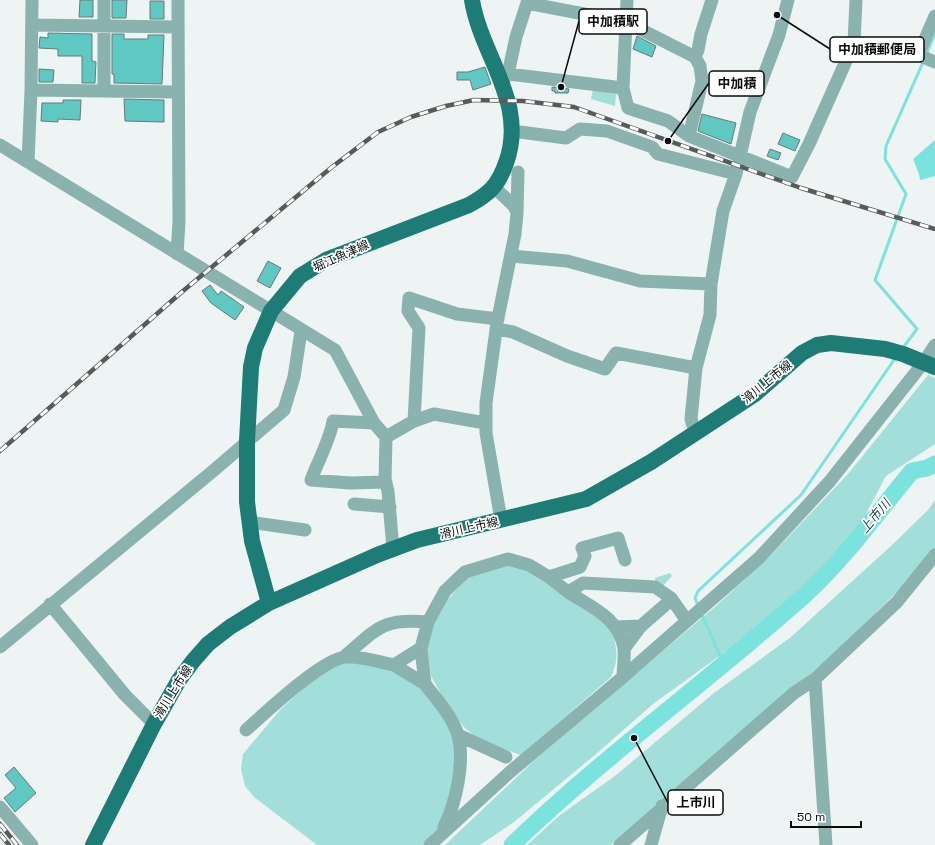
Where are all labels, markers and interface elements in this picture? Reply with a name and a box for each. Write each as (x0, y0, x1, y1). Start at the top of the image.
callout: 中加積駅 (579, 9, 647, 34)
text: 中加積駅 (587, 13, 639, 30)
callout: 中加積郵便局 (830, 37, 924, 62)
text: 中加積郵便局 (838, 41, 916, 58)
callout: 中加積 (709, 71, 764, 96)
text: 中加積 (717, 75, 757, 92)
street label: 堀江魚津線 (310, 236, 372, 276)
street label: 滑川上市線 (739, 357, 795, 407)
water label: 上市川 (856, 494, 895, 536)
street label: 滑川上市線 (438, 513, 500, 543)
street label: 滑川上市線 (150, 662, 196, 722)
callout: 上市川 (668, 790, 723, 815)
text: 上市川 (676, 794, 716, 811)
scale bar (791, 803, 861, 829)
text: 50 m (797, 809, 825, 825)

